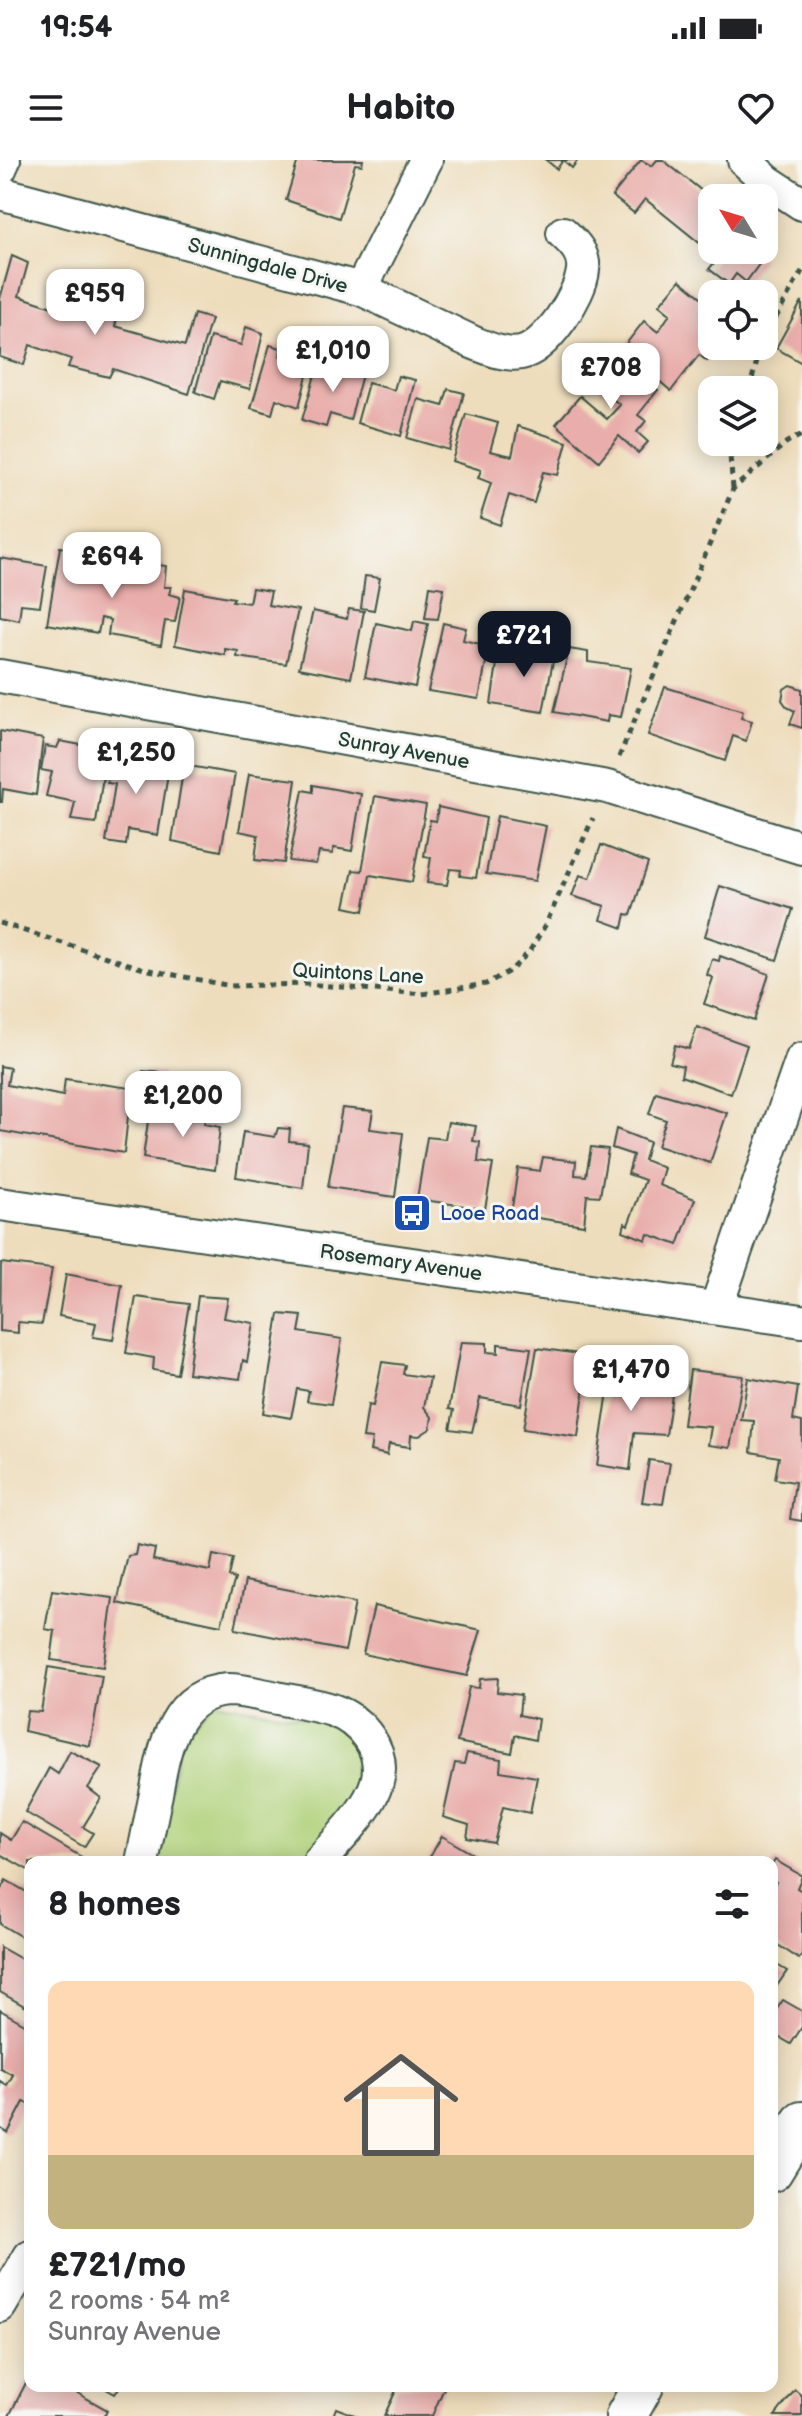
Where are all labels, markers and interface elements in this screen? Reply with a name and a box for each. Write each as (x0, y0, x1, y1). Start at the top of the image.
text: 19:54 (40, 10, 112, 46)
icon: menu (24, 86, 68, 130)
icon: heart (734, 86, 778, 130)
text: Habito (346, 87, 456, 130)
north arrow (698, 184, 778, 264)
map controls (698, 184, 778, 456)
street label: Sunningdale Drive (185, 233, 351, 299)
pin: £959 (48, 269, 142, 337)
text: £959 (64, 279, 126, 310)
button: locate (698, 280, 778, 360)
pin: £1,010 (268, 326, 398, 394)
text: £1,010 (295, 336, 371, 367)
pin: £708 (564, 343, 658, 411)
text: £708 (580, 353, 642, 384)
button: layers (698, 376, 778, 456)
pin: £694 (65, 532, 159, 600)
text: £694 (81, 542, 143, 573)
pin: £721 (477, 611, 571, 679)
text: £721 (496, 621, 552, 652)
pin: £1,250 (71, 728, 201, 796)
street label: Sunray Avenue (336, 728, 471, 774)
text: £1,250 (96, 738, 176, 769)
street label: Quintons Lane (292, 959, 424, 989)
pin: £1,200 (118, 1071, 248, 1139)
text: £1,200 (143, 1081, 223, 1112)
bus stop icon: Looe Road (391, 1192, 433, 1234)
place label: Looe Road (440, 1202, 539, 1226)
street label: Rosemary Avenue (318, 1240, 484, 1286)
pin: £1,470 (566, 1345, 696, 1413)
text: £1,470 (592, 1355, 670, 1386)
icon: filters (710, 1882, 754, 1926)
text: 8 homes (48, 1884, 181, 1925)
icon: home (329, 2033, 473, 2177)
text: £721/mo (48, 2245, 186, 2286)
text: 2 rooms · 54 m² (48, 2286, 231, 2317)
text: Sunray Avenue (48, 2317, 221, 2348)

